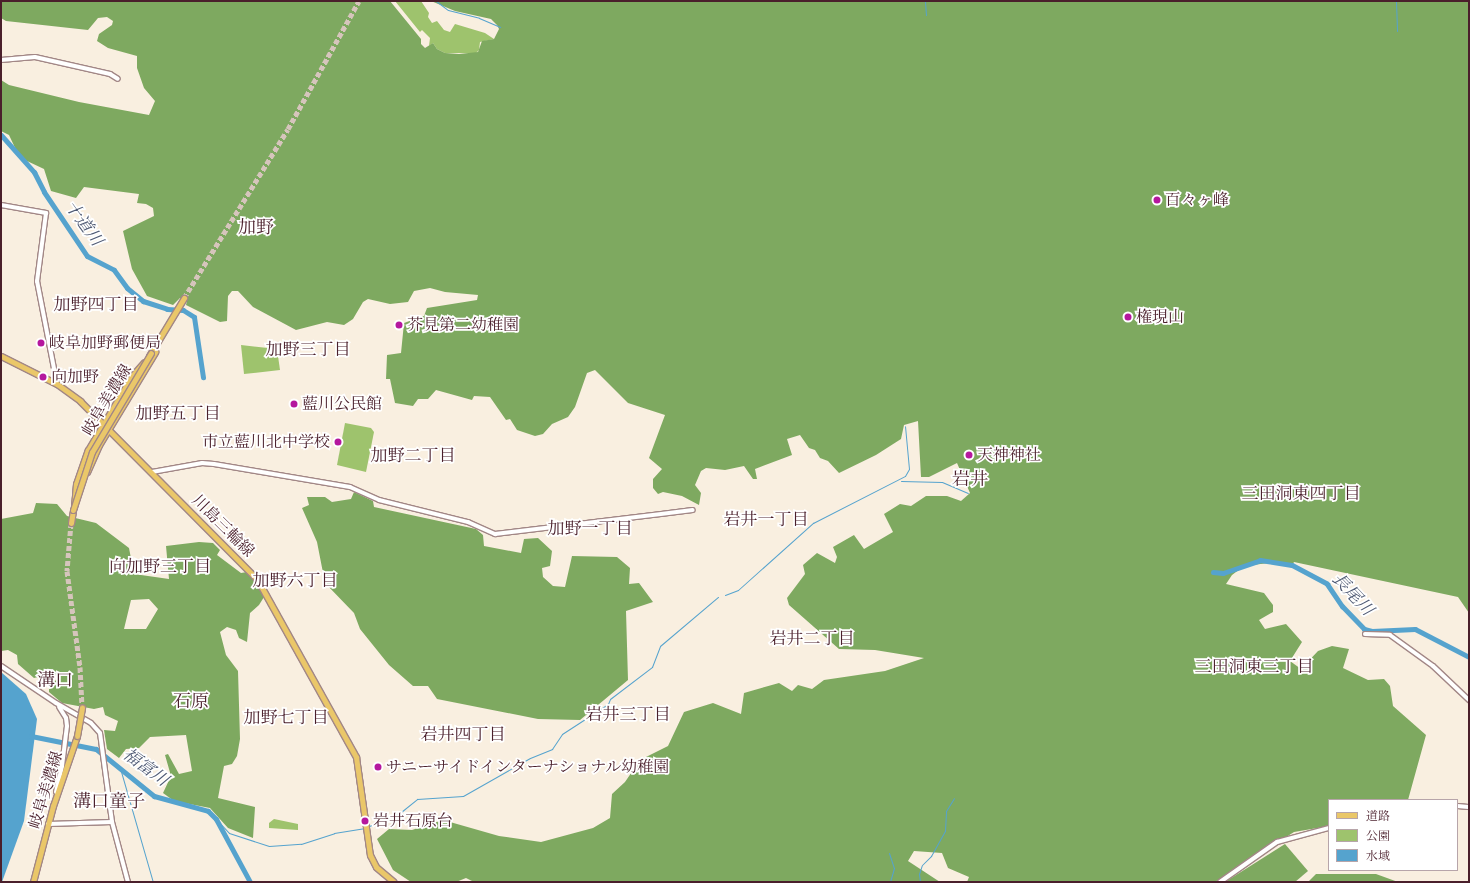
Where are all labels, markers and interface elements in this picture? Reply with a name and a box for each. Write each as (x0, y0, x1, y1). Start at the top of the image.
place label: 百々ヶ峰 (1165, 190, 1229, 210)
marker: 百々ヶ峰 (1152, 195, 1162, 205)
water label: 十道川 (60, 197, 106, 251)
district label: 加野 (238, 217, 274, 239)
district label: 加野四丁目 (54, 296, 138, 316)
place label: 権現山 (1136, 307, 1184, 327)
marker: 権現山 (1123, 312, 1133, 322)
place label: 芥見第二幼稚園 (407, 315, 519, 335)
marker: 芥見第二幼稚園 (394, 320, 404, 330)
place label: 岐阜加野郵便局 (49, 333, 161, 353)
marker: 岐阜加野郵便局 (36, 338, 46, 348)
district label: 加野三丁目 (266, 341, 350, 361)
street label: 岐阜美濃線 (78, 361, 136, 439)
place label: 向加野 (51, 367, 99, 387)
marker: 向加野 (38, 372, 48, 382)
place label: 藍川公民館 (302, 394, 382, 414)
marker: 藍川公民館 (289, 399, 299, 409)
district label: 加野五丁目 (136, 405, 220, 425)
place label: 市立藍川北中学校 (202, 432, 330, 452)
marker: 市立藍川北中学校 (333, 437, 343, 447)
place label: 天神神社 (977, 445, 1041, 465)
district label: 加野二丁目 (371, 447, 455, 467)
marker: 天神神社 (964, 450, 974, 460)
district label: 岩井 (952, 469, 988, 491)
district label: 三田洞東四丁目 (1242, 485, 1360, 505)
street label: 川島三輪線 (188, 491, 258, 561)
district label: 岩井一丁目 (724, 511, 808, 531)
district label: 加野一丁目 (548, 520, 632, 540)
district label: 向加野三丁目 (109, 558, 211, 578)
water label: 長尾川 (1327, 569, 1377, 621)
district label: 加野六丁目 (253, 572, 337, 592)
district label: 岩井二丁目 (770, 630, 854, 650)
district label: 三田洞東三丁目 (1195, 658, 1313, 678)
district label: 溝口 (37, 670, 73, 692)
district label: 石原 (173, 691, 209, 713)
district label: 岩井三丁目 (586, 706, 670, 726)
district label: 加野七丁目 (244, 709, 328, 729)
district label: 岩井四丁目 (421, 726, 505, 746)
water label: 福富川 (118, 745, 172, 791)
street label: 岐阜美濃線 (25, 749, 67, 831)
place label: サニーサイドインターナショナル幼稚園 (386, 757, 674, 777)
marker: サニーサイドインターナショナル幼稚園 (373, 762, 383, 772)
district label: 溝口童子 (73, 791, 145, 813)
legend (1328, 799, 1458, 871)
text: 道路 (1366, 809, 1390, 824)
place label: 岩井石原台 (373, 811, 453, 831)
marker: 岩井石原台 (360, 816, 370, 826)
text: 公園 (1366, 829, 1390, 844)
text: 水域 (1366, 849, 1390, 864)

